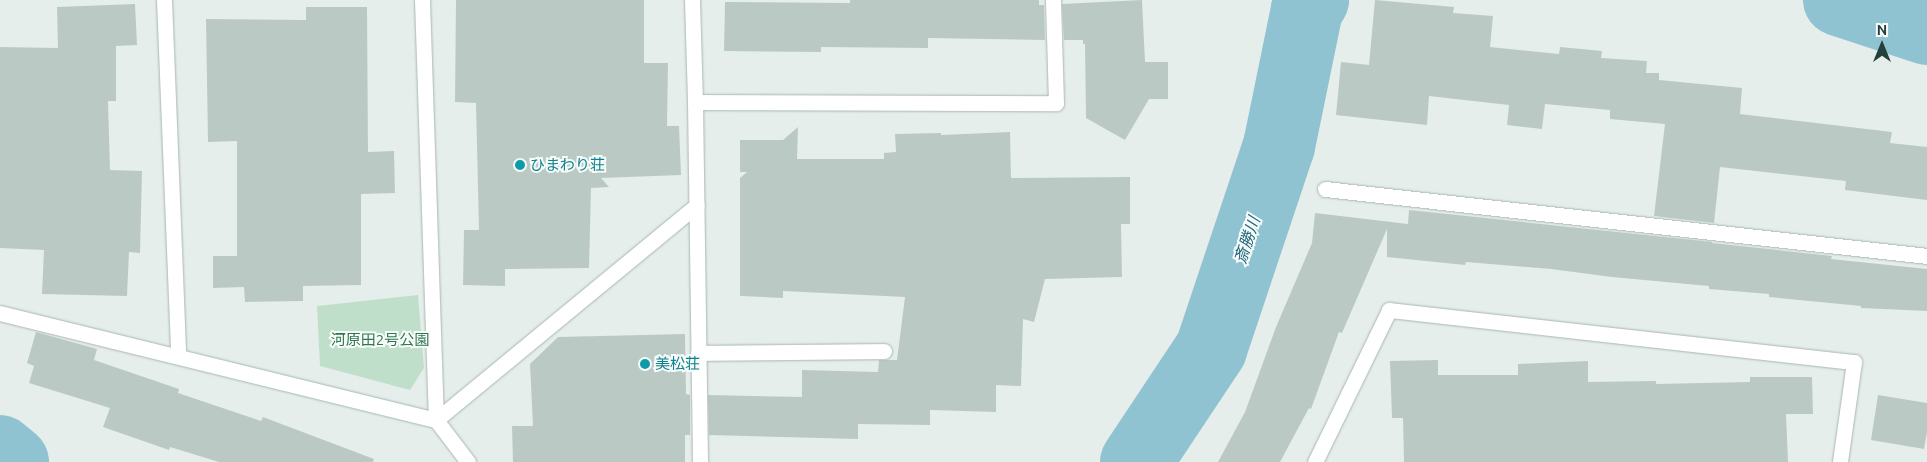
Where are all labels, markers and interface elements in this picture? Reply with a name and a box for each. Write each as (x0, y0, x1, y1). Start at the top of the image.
north arrow (1857, 20, 1907, 70)
text: N (1877, 22, 1887, 38)
place label: ひまわり荘 (530, 156, 605, 174)
marker: ひまわり荘 (514, 159, 526, 171)
water label: 斎勝川 (1230, 214, 1264, 266)
park label: 河原田2号公園 (331, 331, 429, 349)
place label: 美松荘 (655, 355, 700, 373)
marker: 美松荘 (639, 358, 651, 370)

